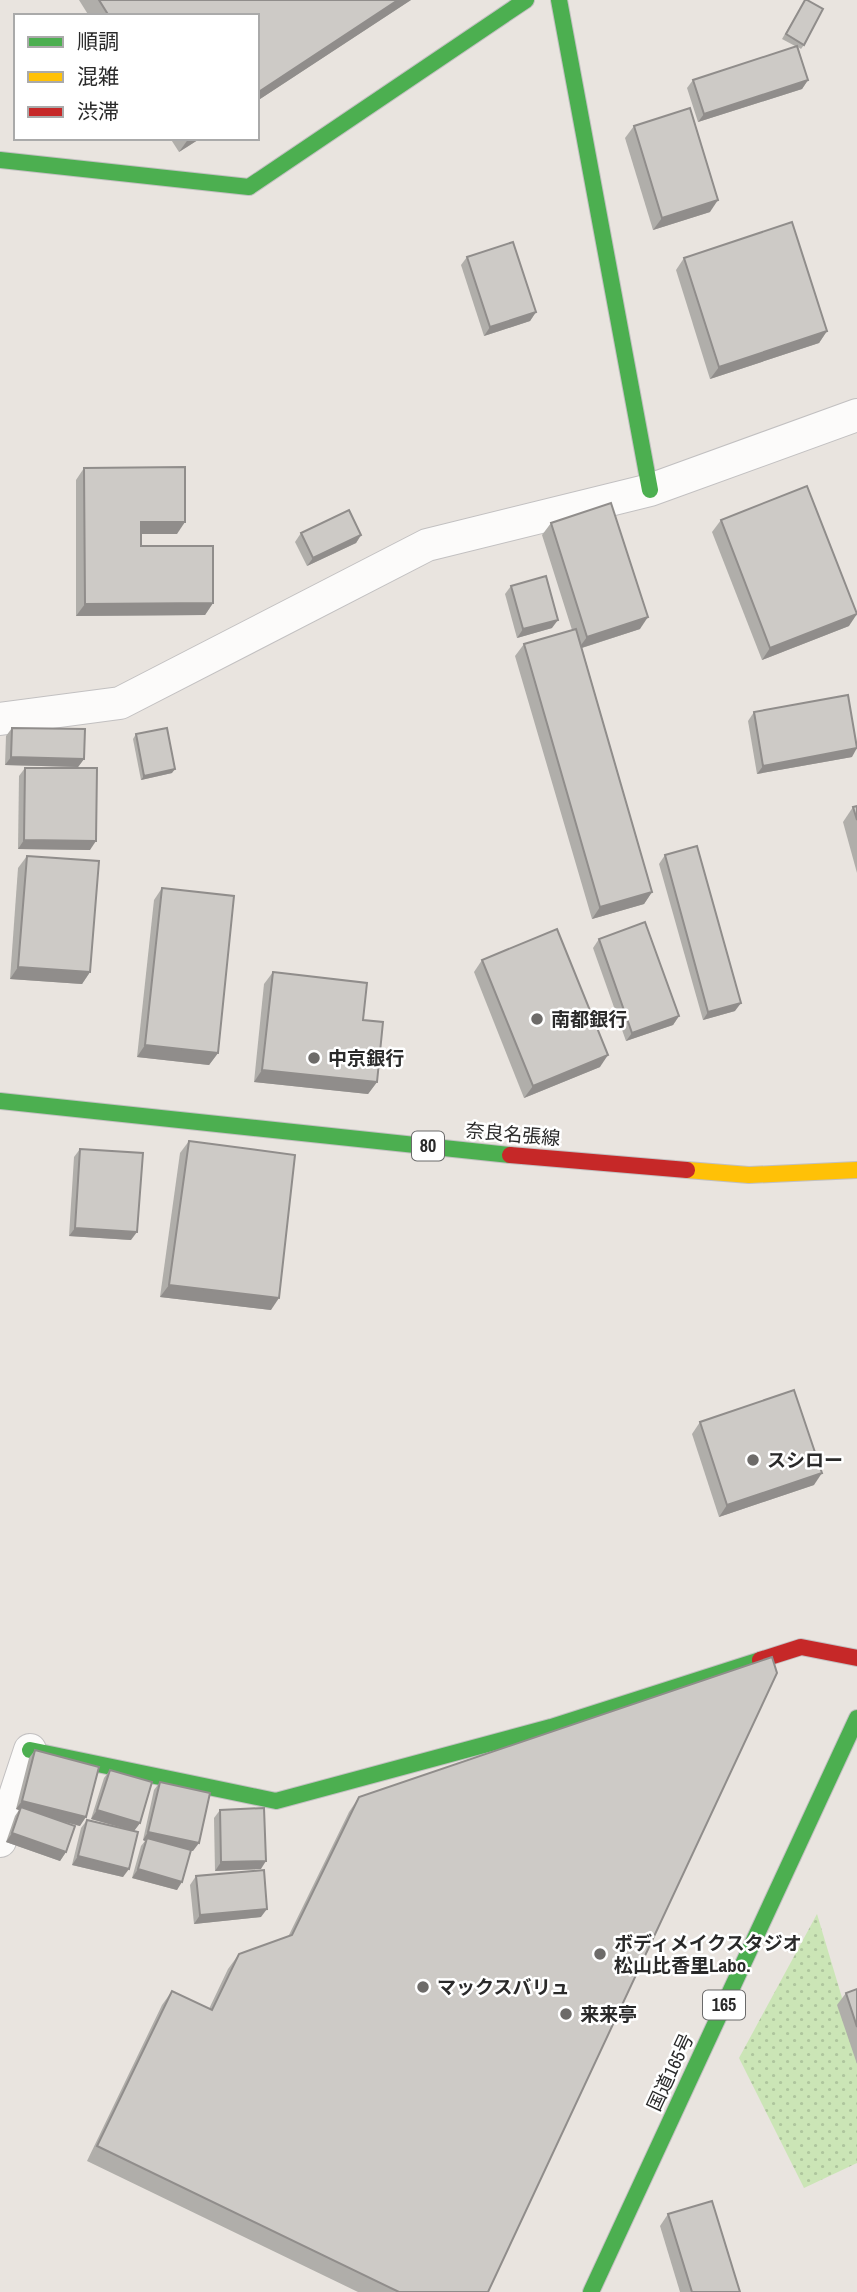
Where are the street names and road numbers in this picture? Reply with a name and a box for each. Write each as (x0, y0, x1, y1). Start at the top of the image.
street label: 奈良名張線 (465, 1117, 561, 1151)
road number: 80 (412, 1132, 444, 1161)
road number: 165 (703, 1991, 745, 2020)
street label: 国道165号 (641, 2029, 699, 2115)

